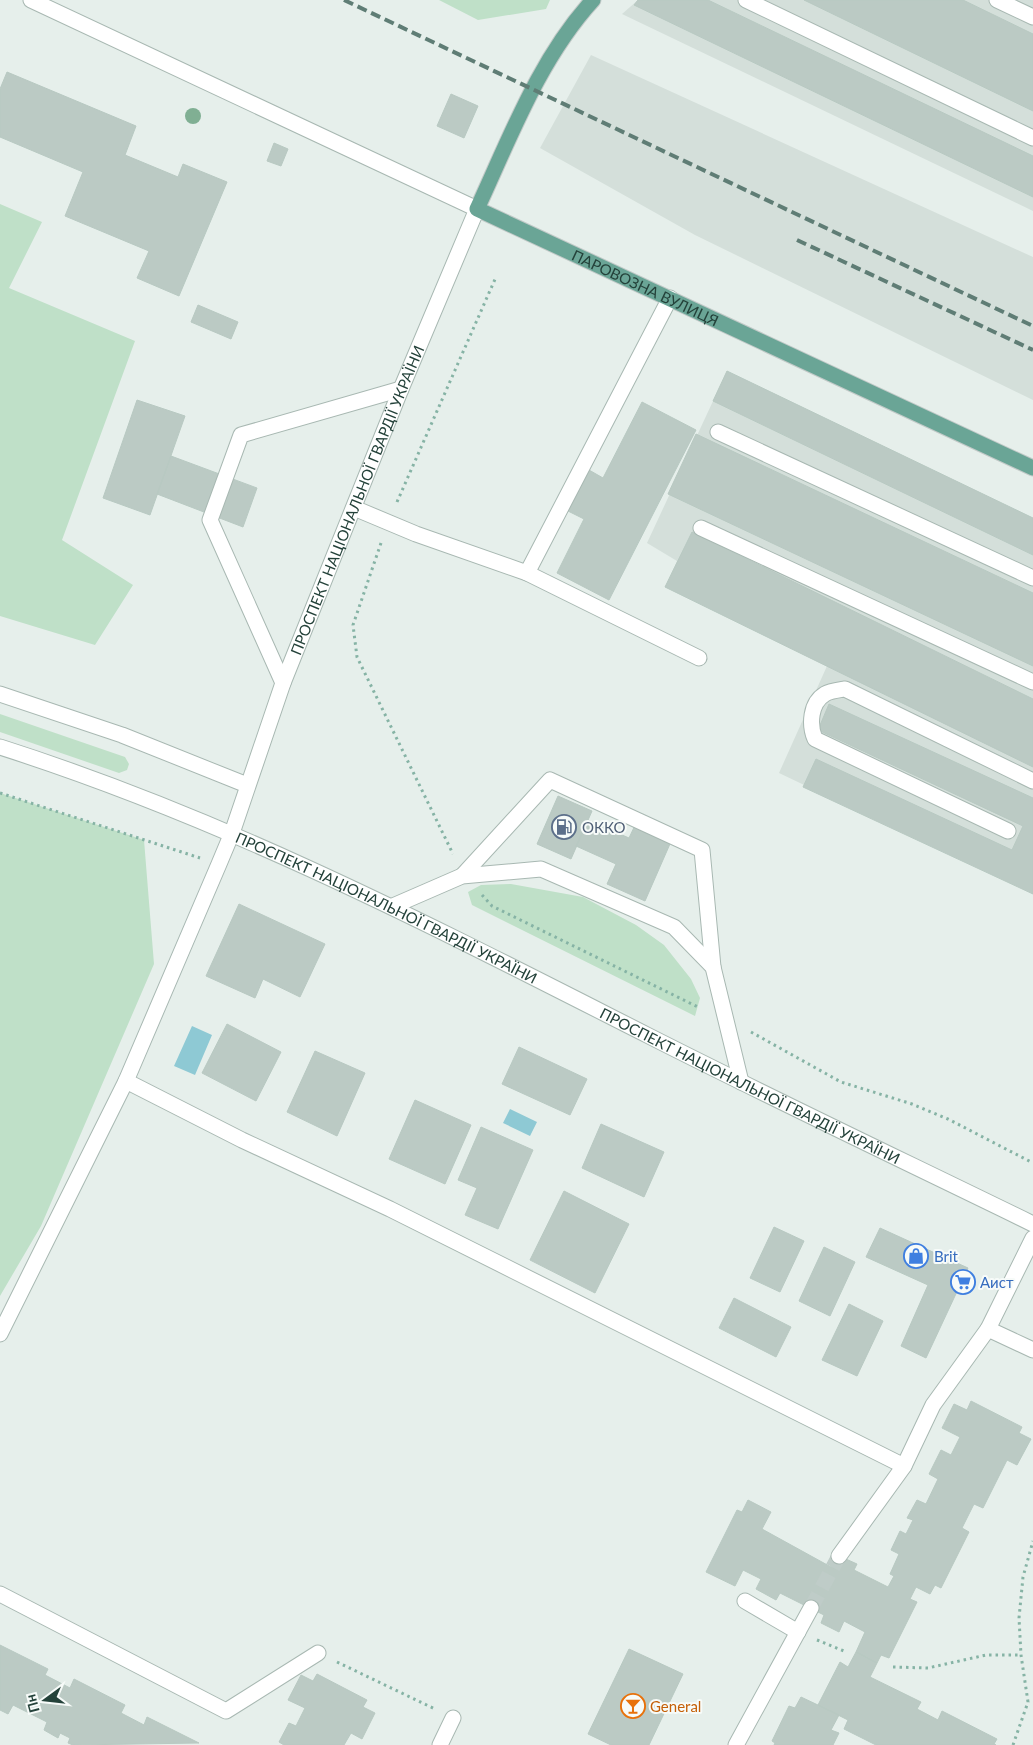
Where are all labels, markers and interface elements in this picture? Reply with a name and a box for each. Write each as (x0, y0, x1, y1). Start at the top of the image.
street label: ПАРОВОЗНА ВУЛИЦЯ (569, 246, 722, 329)
street label: ПРОСПЕКТ НАЦІОНАЛЬНОЇ ГВАРДІЇ УКРАЇНИ (286, 343, 427, 657)
fuel station icon: ОККО (551, 814, 577, 840)
place label: ОККО (582, 818, 626, 836)
street label: ПРОСПЕКТ НАЦІОНАЛЬНОЇ ГВАРДІЇ УКРАЇНИ (233, 828, 540, 987)
street label: ПРОСПЕКТ НАЦІОНАЛЬНОЇ ГВАРДІЇ УКРАЇНИ (597, 1004, 903, 1167)
shop icon: Brit (903, 1243, 929, 1269)
place label: Brit (934, 1247, 959, 1265)
supermarket icon: Аист (950, 1269, 976, 1295)
place label: Аист (980, 1273, 1014, 1291)
north arrow (20, 1675, 70, 1725)
text: Пн (21, 1692, 43, 1715)
bar icon: General (620, 1693, 646, 1719)
place label: General (650, 1697, 701, 1715)

